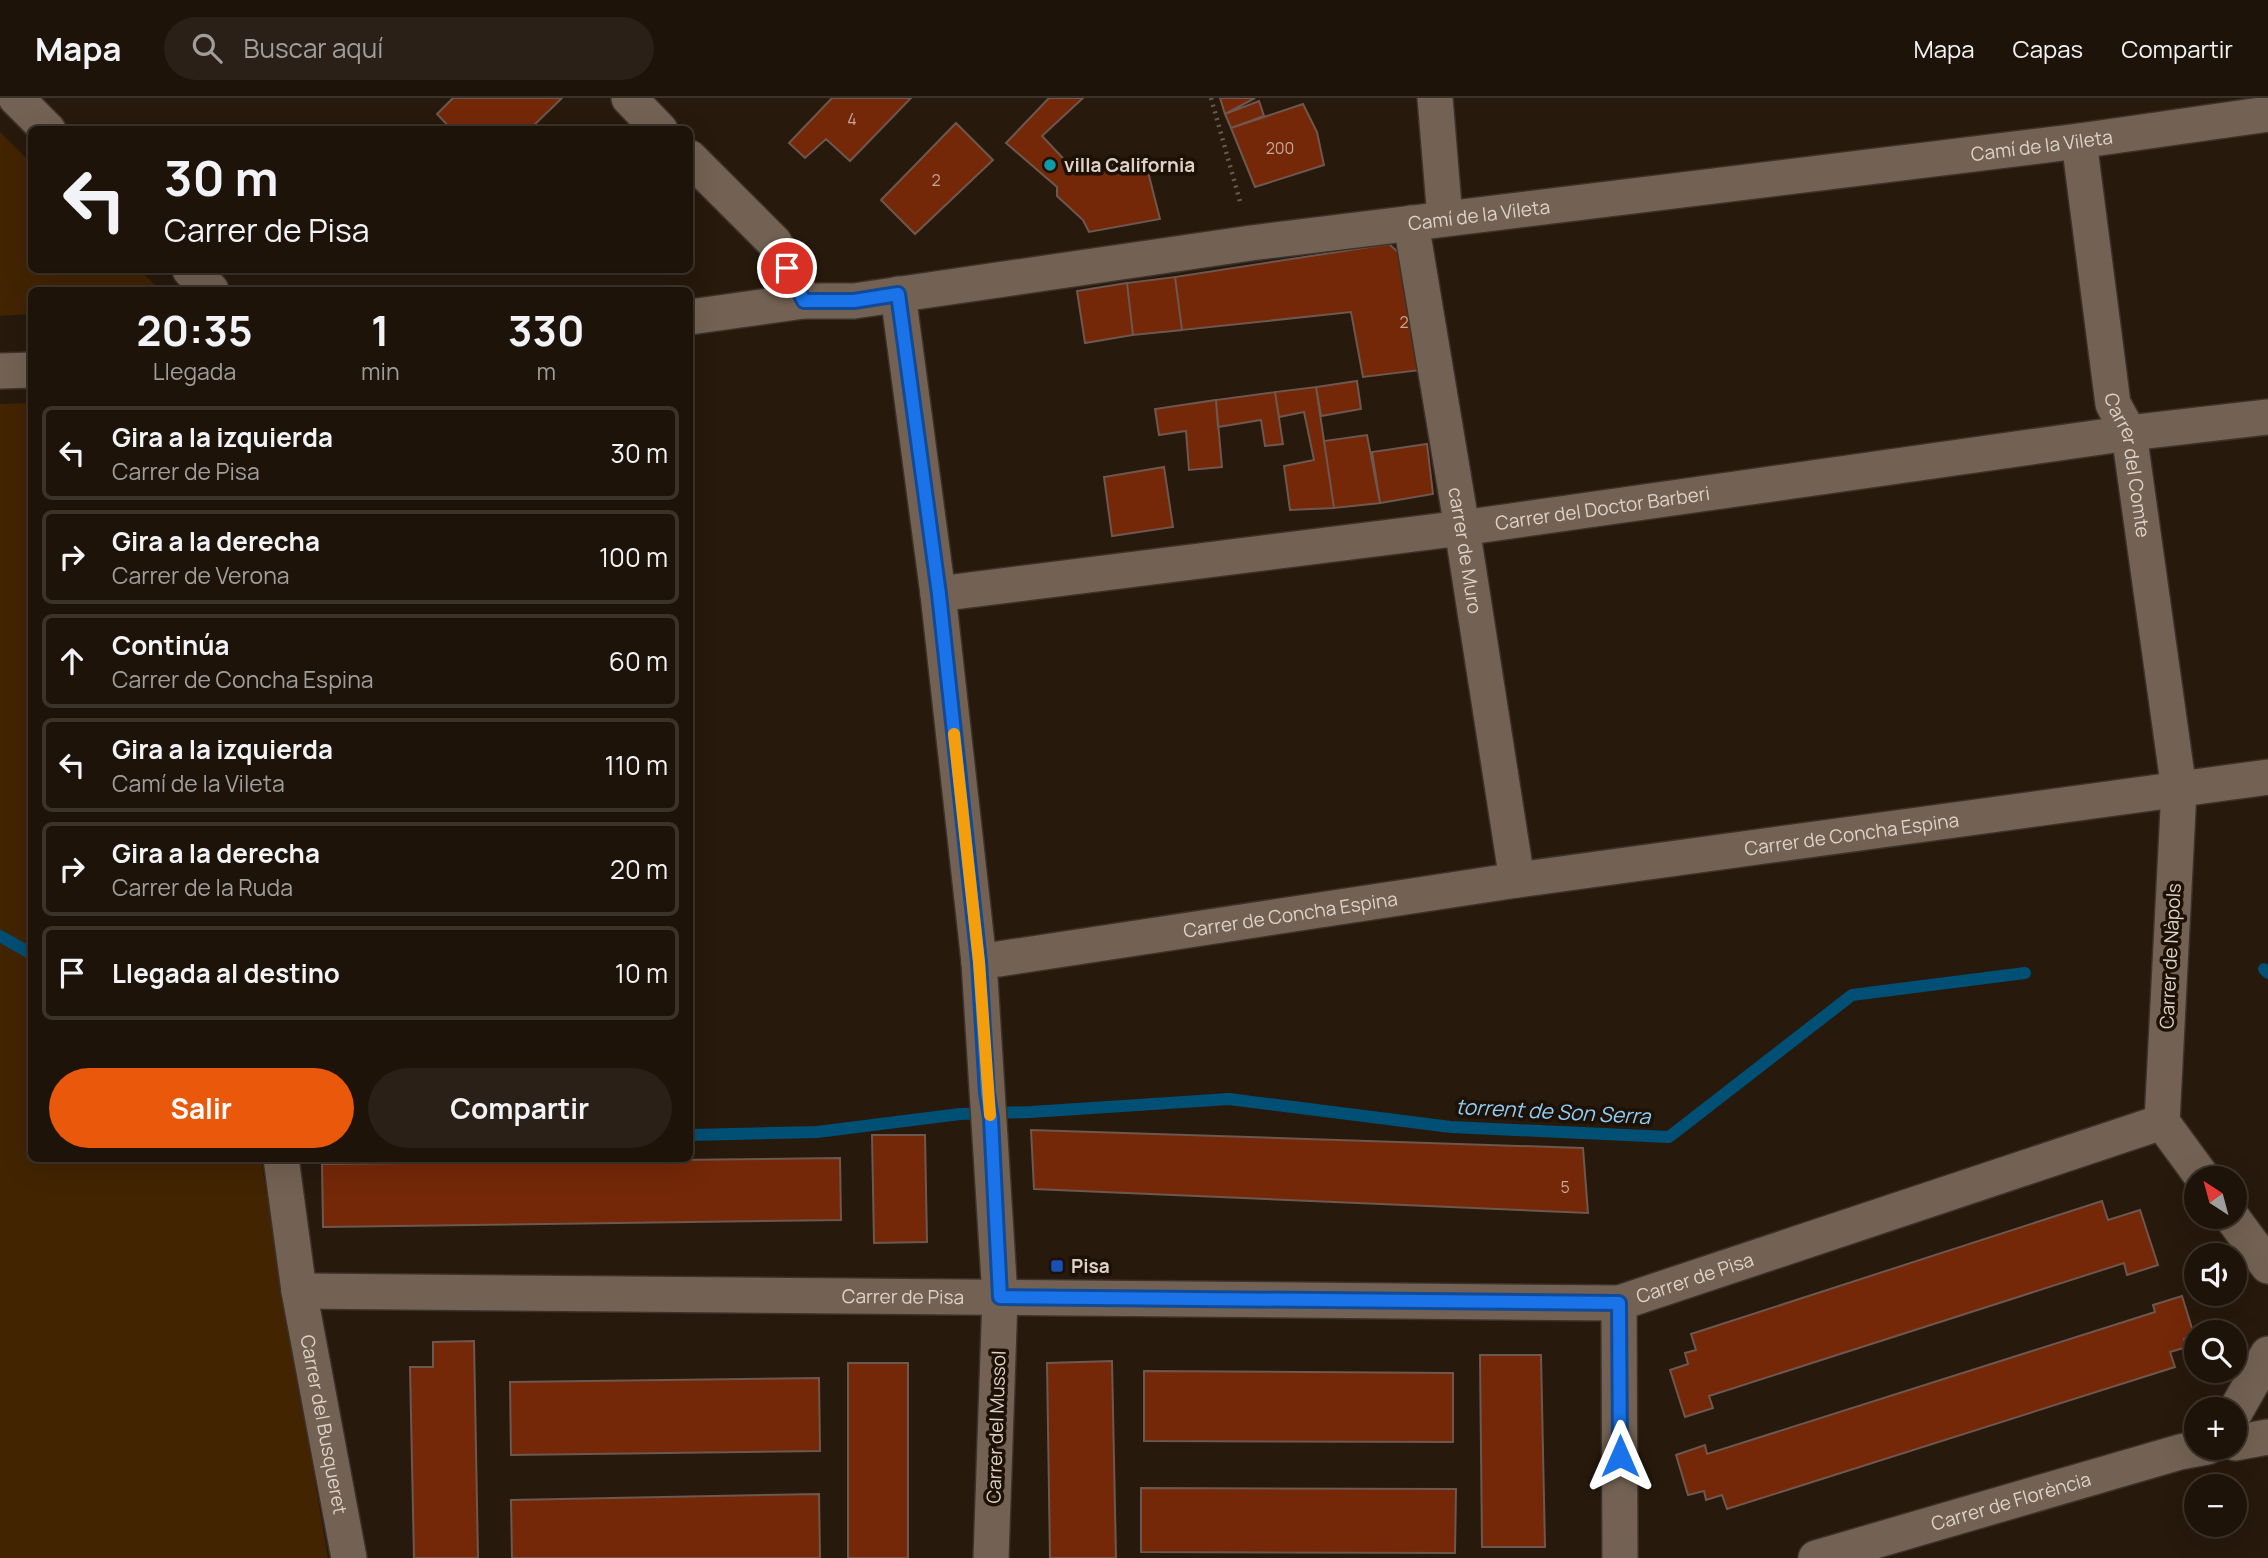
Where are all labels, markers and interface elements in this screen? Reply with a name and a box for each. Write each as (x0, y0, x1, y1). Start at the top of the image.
search box (164, 17, 654, 80)
text: Mapa (35, 26, 122, 71)
icon: search (188, 29, 226, 67)
text: Buscar aquí (244, 30, 383, 66)
text: Mapa (1914, 32, 1975, 65)
text: Capas (2013, 32, 2083, 65)
text: Compartir (2121, 32, 2233, 65)
house number: 4 (847, 108, 857, 130)
street label: Camí de la Vileta (1969, 123, 2114, 167)
house number: 200 (1266, 137, 1294, 159)
text: 30 m (164, 144, 279, 211)
place label: villa California (1064, 152, 1195, 178)
icon: left (49, 154, 140, 245)
marker: villa California (1042, 157, 1058, 173)
house number: 2 (931, 169, 941, 191)
street label: Camí de la Vileta (1406, 193, 1551, 237)
text: Carrer de Pisa (164, 208, 370, 252)
pin (757, 238, 817, 298)
icon: arrive (768, 249, 806, 287)
text: 20:35 (136, 301, 253, 359)
text: 1 (371, 301, 389, 359)
text: 330 (508, 301, 585, 359)
house number: 2 (1399, 311, 1409, 333)
text: Llegada (153, 355, 236, 387)
text: min (361, 355, 400, 387)
text: m (537, 355, 556, 387)
street label: Carrer del Comte (2099, 392, 2156, 539)
text: Gira a la izquierda (112, 419, 333, 455)
icon: left (53, 434, 91, 472)
text: 30 m (611, 435, 668, 471)
text: Carrer de Pisa (112, 455, 260, 487)
street label: Carrer del Doctor Barberi (1493, 480, 1711, 536)
street label: carrer de Muro (1442, 485, 1488, 616)
text: Gira a la derecha (112, 523, 320, 559)
icon: right (53, 538, 91, 576)
text: 100 m (599, 539, 668, 575)
text: Carrer de Verona (112, 559, 290, 591)
text: Continúa (112, 627, 230, 663)
icon: ahead (53, 642, 91, 680)
text: 60 m (609, 643, 668, 679)
text: Carrer de Concha Espina (112, 663, 374, 695)
text: Gira a la izquierda (112, 731, 333, 767)
icon: left (53, 746, 91, 784)
text: 110 m (605, 747, 668, 783)
text: Camí de la Vileta (112, 767, 285, 799)
street label: Carrer de Concha Espina (1743, 807, 1961, 862)
text: Gira a la derecha (112, 835, 320, 871)
icon: right (53, 850, 91, 888)
text: 20 m (610, 851, 668, 887)
text: Carrer de la Ruda (112, 871, 293, 903)
street label: Carrer de Nàpols (2153, 882, 2187, 1030)
street label: Carrer de Concha Espina (1182, 885, 1399, 944)
icon: arrive (53, 954, 91, 992)
text: Llegada al destino (112, 955, 340, 991)
text: 10 m (615, 955, 668, 991)
button: Salir (49, 1068, 354, 1148)
button: Compartir (368, 1068, 672, 1148)
water label: torrent de Son Serra (1455, 1092, 1652, 1130)
north arrow (2184, 1166, 2247, 1228)
map controls (2184, 1166, 2247, 1537)
house number: 5 (1560, 1176, 1570, 1198)
button: sound (2184, 1243, 2247, 1306)
street label: Carrer de Pisa (1633, 1246, 1757, 1309)
place label: Pisa (1071, 1253, 1110, 1279)
marker: Pisa (1049, 1258, 1065, 1274)
street label: Carrer de Pisa (842, 1283, 964, 1310)
button: search (2184, 1320, 2247, 1383)
street label: Carrer del Busqueret (294, 1333, 354, 1516)
street label: Carrer del Mussol (980, 1350, 1012, 1504)
button: + (2184, 1397, 2247, 1460)
position arrow (1583, 1419, 1657, 1493)
street label: Carrer de Florència (1928, 1466, 2094, 1537)
button: − (2184, 1474, 2247, 1537)

